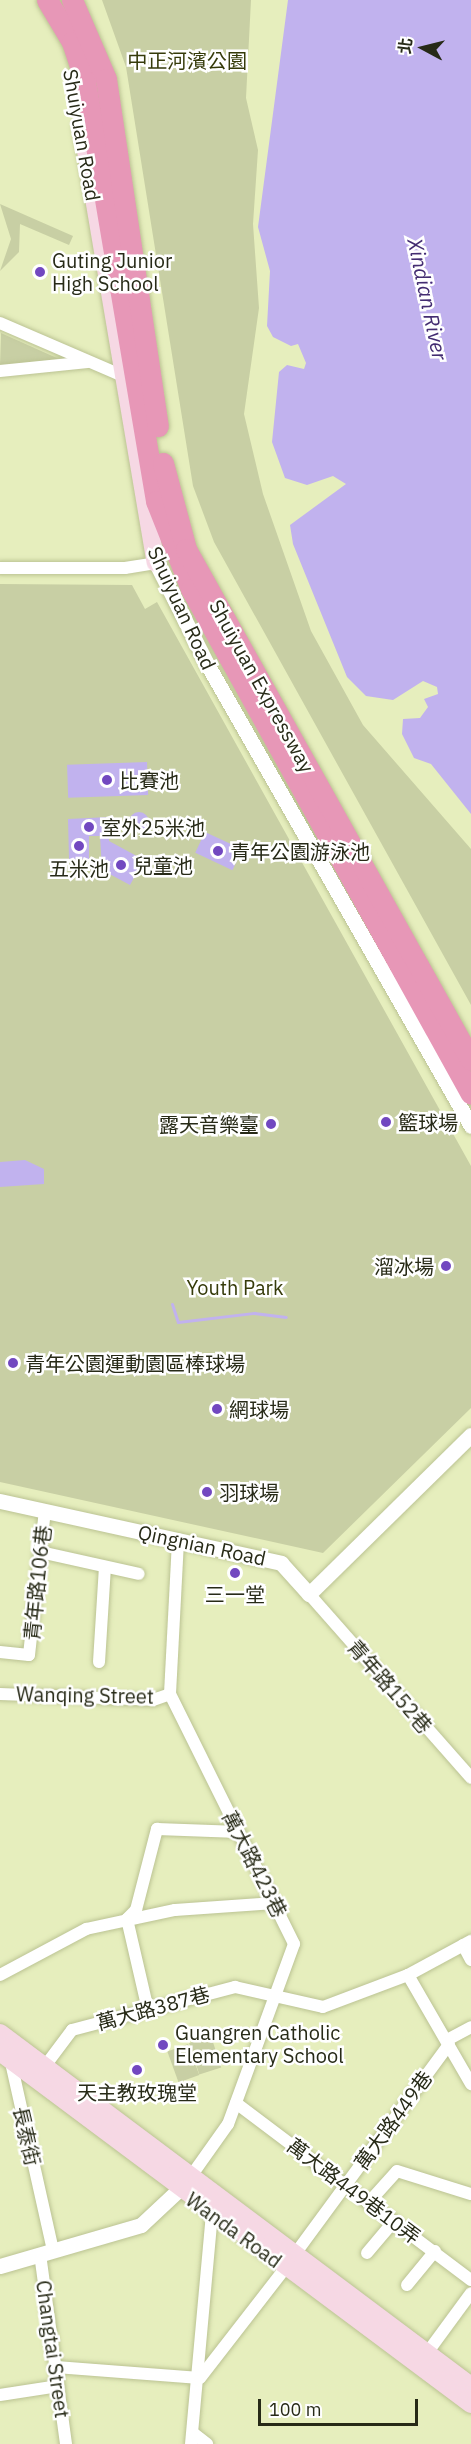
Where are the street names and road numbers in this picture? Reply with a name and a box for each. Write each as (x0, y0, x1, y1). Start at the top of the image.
street label: Shuiyuan Road (59, 67, 105, 203)
street label: Shuiyuan Road (143, 542, 221, 674)
street label: Shuiyuan Expressway (204, 595, 320, 777)
street label: Qingnian Road (136, 1520, 268, 1570)
street label: 青年路106巷 (19, 1524, 55, 1642)
street label: 青年路152巷 (343, 1634, 437, 1738)
street label: Wanqing Street (16, 1682, 154, 1708)
street label: 萬大路423巷 (218, 1807, 292, 1921)
street label: 萬大路387巷 (94, 1981, 212, 2035)
street label: 萬大路449巷 (349, 2066, 437, 2174)
street label: 長泰街 (9, 2104, 45, 2168)
street label: 萬大路449巷10弄 (283, 2133, 425, 2249)
street label: Wanda Road (181, 2187, 287, 2273)
street label: Changtai Street (31, 2279, 75, 2419)

